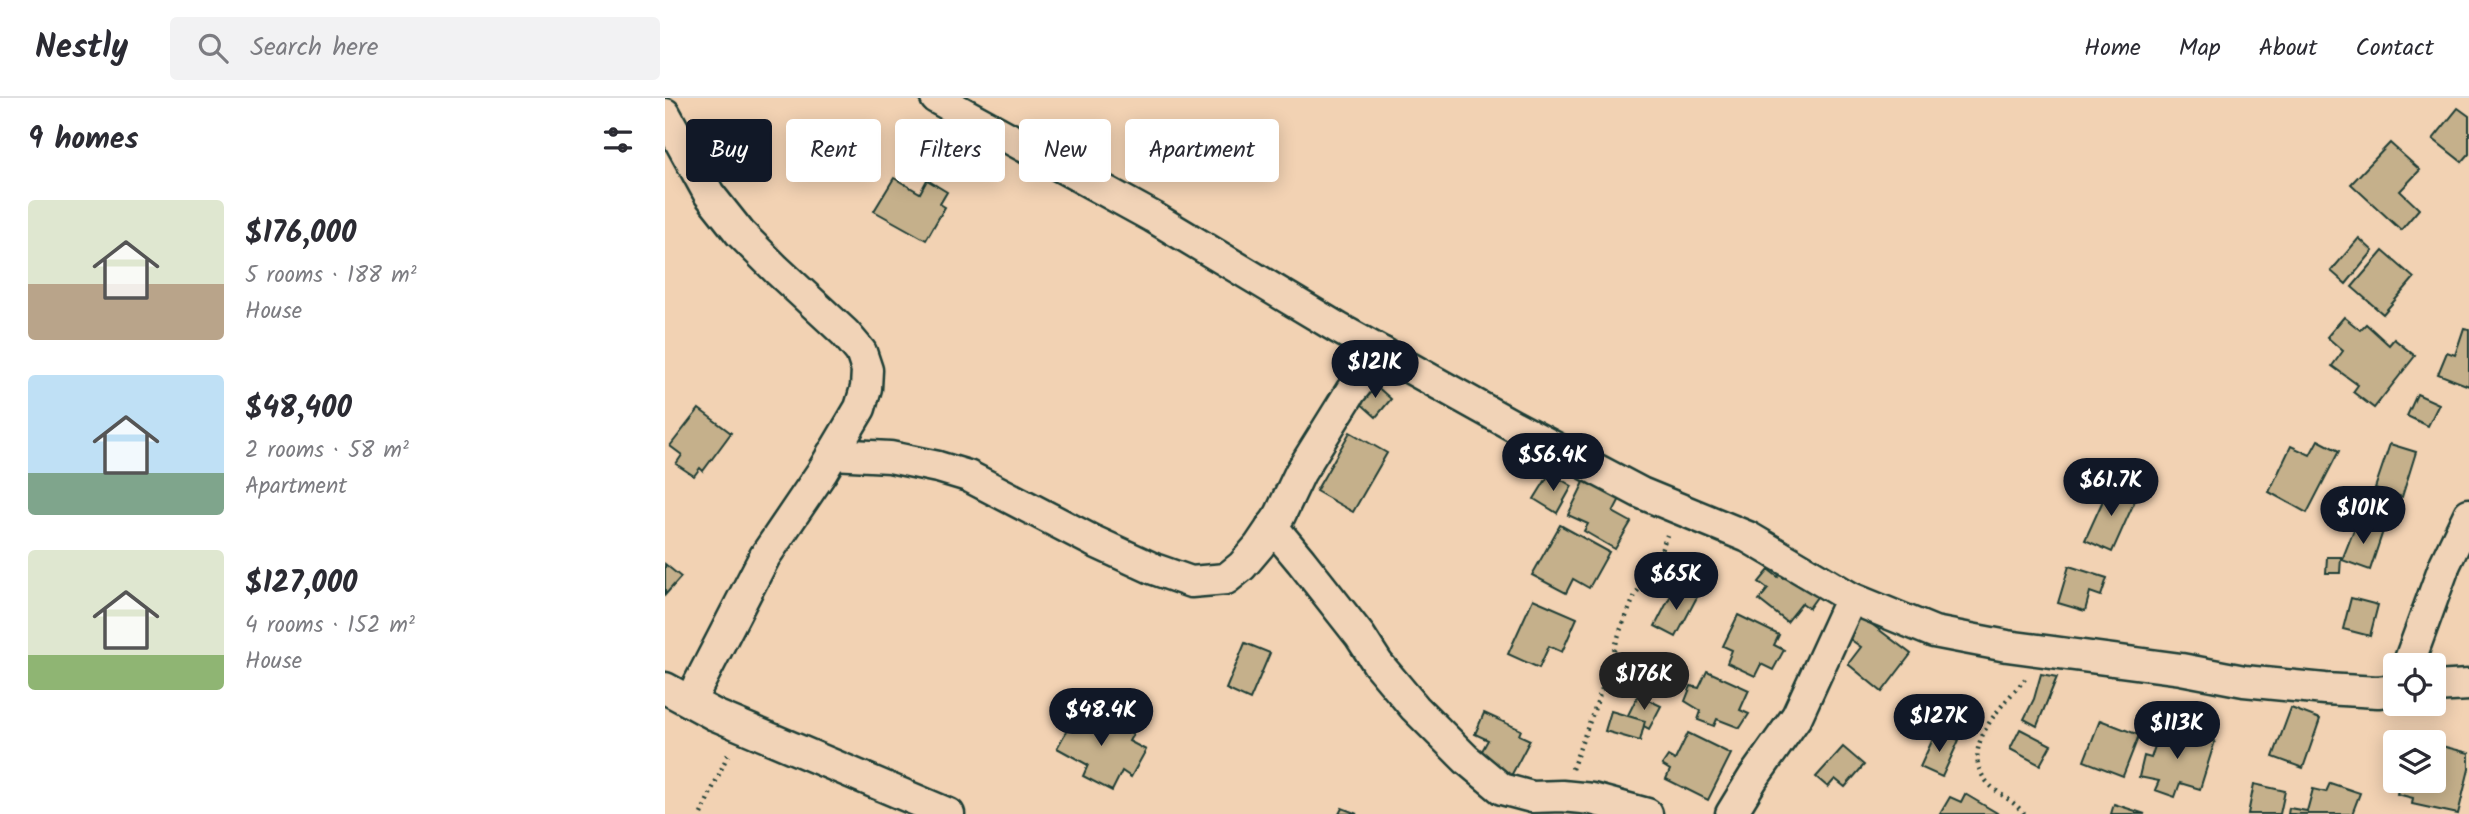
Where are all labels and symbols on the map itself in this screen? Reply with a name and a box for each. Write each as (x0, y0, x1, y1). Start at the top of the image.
pin: $121K (1326, 341, 1424, 400)
pin: $56.4K (1496, 434, 1610, 493)
pin: $61.7K (2054, 458, 2168, 518)
pin: $101K (2314, 486, 2412, 546)
pin: $65K (1635, 552, 1717, 612)
pin: $176K (1595, 652, 1693, 712)
pin: $48.4K (1044, 688, 1158, 748)
pin: $127K (1890, 694, 1988, 754)
pin: $113K (2128, 702, 2226, 761)

